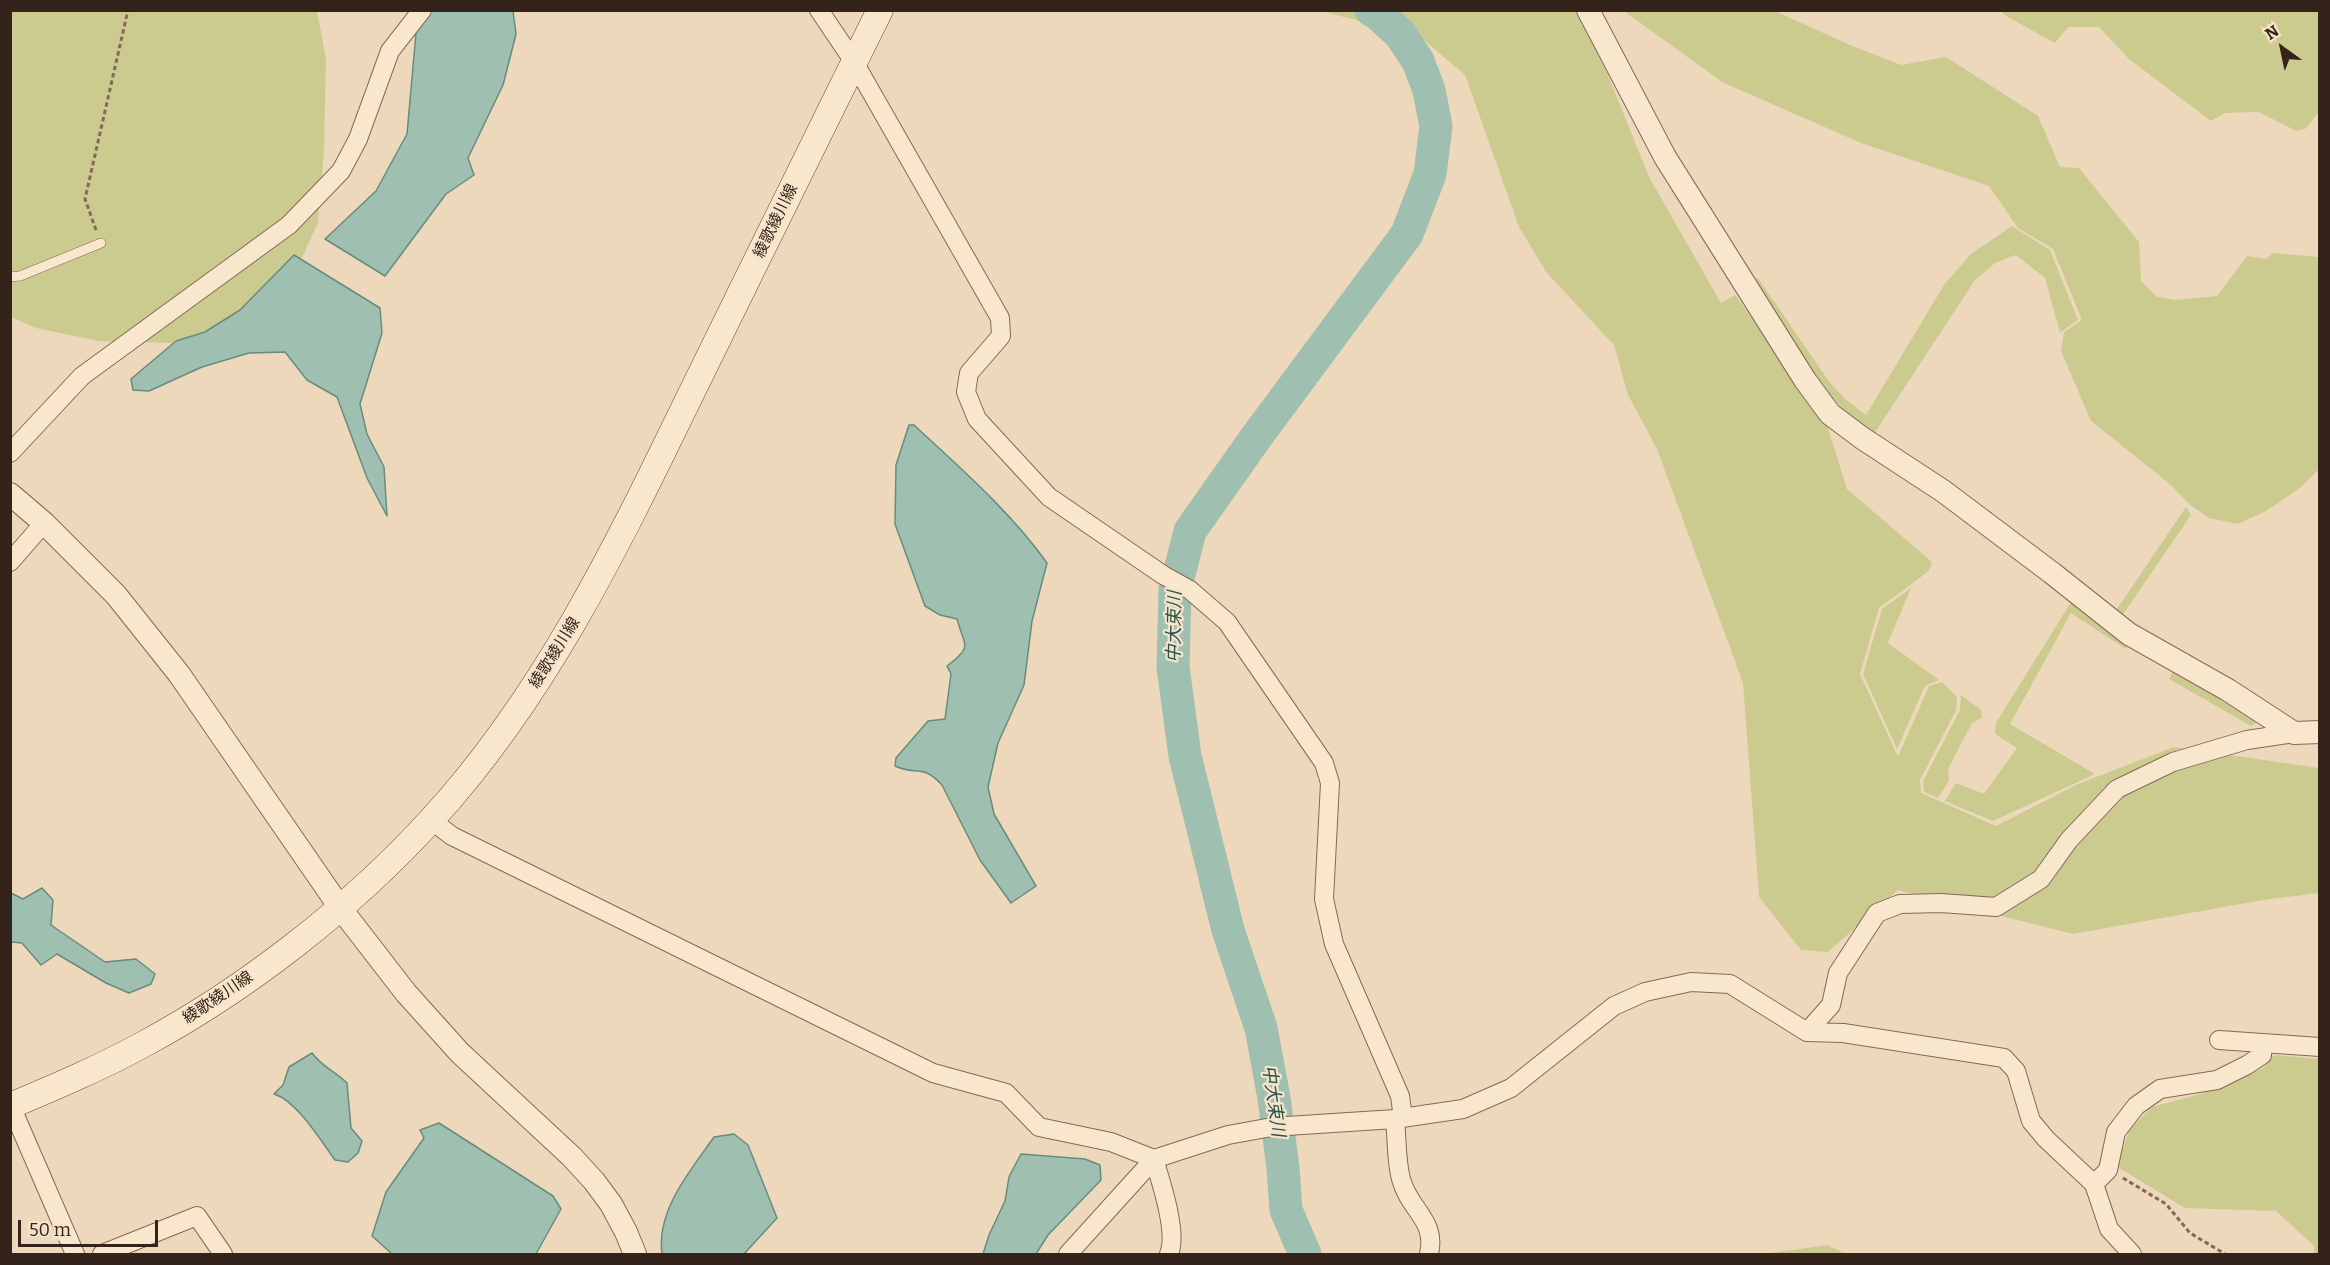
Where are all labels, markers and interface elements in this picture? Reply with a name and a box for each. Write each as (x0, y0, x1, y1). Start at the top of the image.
north arrow (2252, 18, 2312, 78)
text: N (2262, 21, 2282, 44)
street label: 綾歌綾川線 (750, 181, 802, 261)
water label: 中大束川 (1164, 591, 1186, 663)
street label: 綾歌綾川線 (526, 614, 584, 692)
street label: 綾歌綾川線 (179, 968, 257, 1028)
water label: 中大束川 (1257, 1064, 1289, 1138)
scale bar (21, 1208, 160, 1246)
text: 50 m (29, 1219, 71, 1241)

